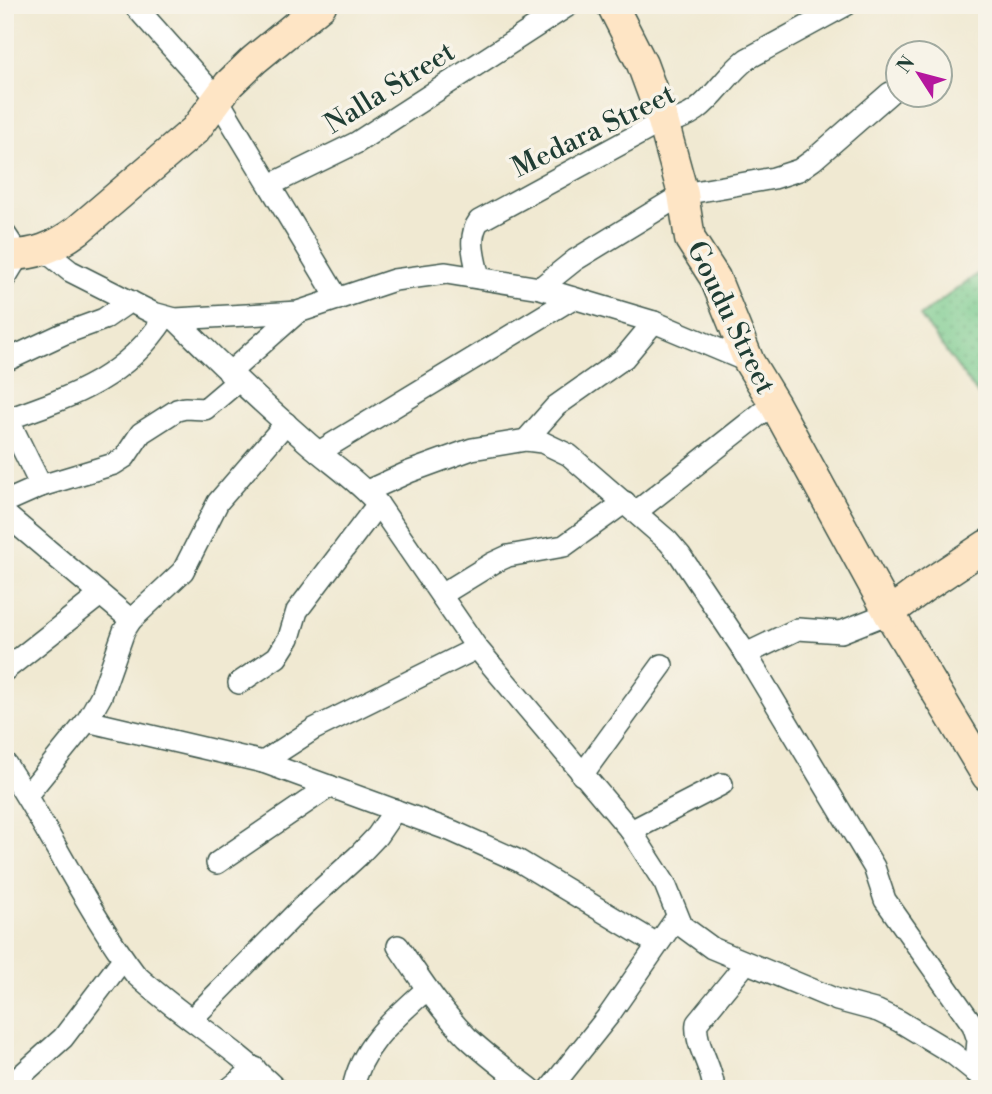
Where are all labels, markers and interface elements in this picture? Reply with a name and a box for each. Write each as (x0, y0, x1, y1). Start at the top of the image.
street label: Nalla Street (318, 34, 462, 142)
north arrow (884, 38, 954, 108)
text: N (892, 51, 920, 78)
street label: Medara Street (506, 77, 681, 186)
street label: Goudu Street (679, 235, 783, 400)

